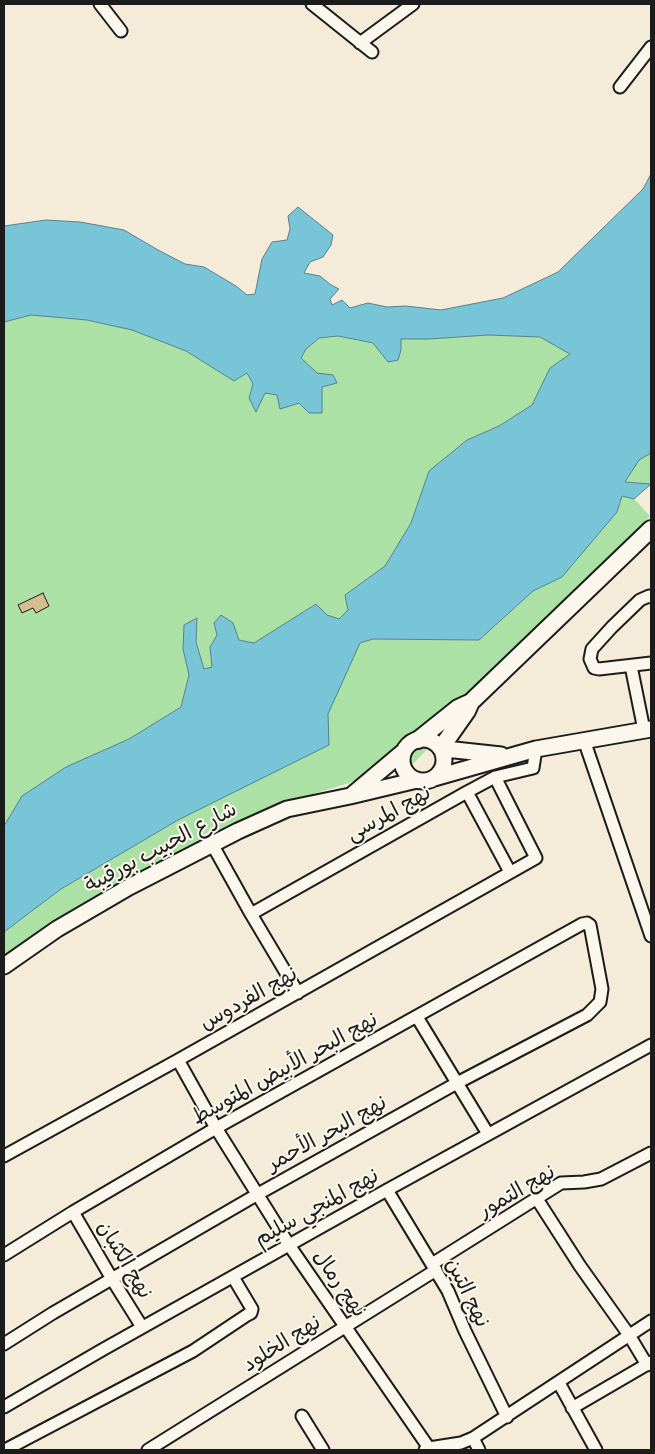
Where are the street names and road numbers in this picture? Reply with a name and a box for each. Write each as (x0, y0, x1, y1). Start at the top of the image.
street label: نهج المرسى (342, 780, 436, 848)
street label: شارع الحبيب بورقيبة (81, 797, 241, 899)
street label: نهج الفردوس (196, 962, 302, 1036)
street label: نهج البحر الأبيض المتوسط (188, 1007, 382, 1131)
street label: نهج البحر الأحمر (262, 1091, 392, 1177)
street label: نهج التمور (474, 1160, 560, 1224)
street label: نهج المنجي سليم (251, 1164, 383, 1252)
street label: نهج الكثبان (91, 1216, 157, 1304)
street label: نهج رمال (307, 1245, 371, 1323)
street label: نهج التين (439, 1254, 495, 1332)
street label: نهج الخلود (238, 1310, 326, 1378)

